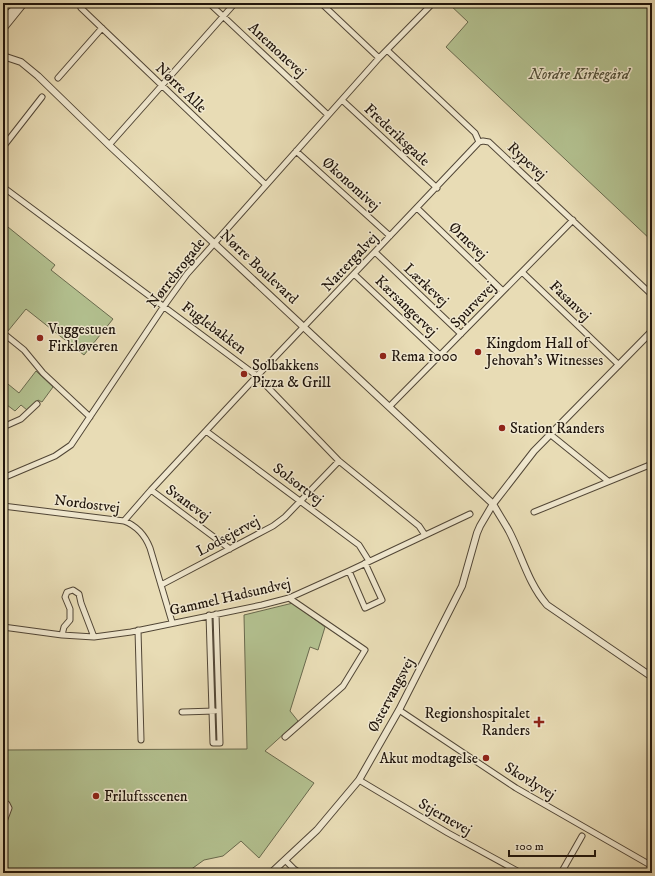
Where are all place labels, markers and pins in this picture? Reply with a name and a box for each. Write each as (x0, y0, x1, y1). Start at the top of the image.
place label: Vuggestuen Firkløveren (47, 320, 118, 356)
marker: Vuggestuen Firkløveren (35, 333, 45, 343)
place label: Kingdom Hall of Jehovah's Witnesses (484, 334, 603, 370)
place label: Rema 1000 (391, 347, 458, 366)
marker: Kingdom Hall of Jehovah's Witnesses (473, 347, 483, 357)
marker: Rema 1000 (378, 351, 388, 361)
place label: Solbakkens Pizza & Grill (252, 356, 331, 392)
marker: Solbakkens Pizza & Grill (239, 369, 249, 379)
place label: Station Randers (510, 419, 605, 438)
marker: Station Randers (497, 423, 507, 433)
place label: Regionshospitalet Randers (424, 704, 530, 740)
marker: Regionshospitalet Randers (533, 716, 545, 728)
place label: Akut modtagelse (379, 749, 478, 768)
marker: Akut modtagelse (481, 753, 491, 763)
place label: Friluftsscenen (104, 787, 188, 806)
marker: Friluftsscenen (91, 791, 101, 801)

